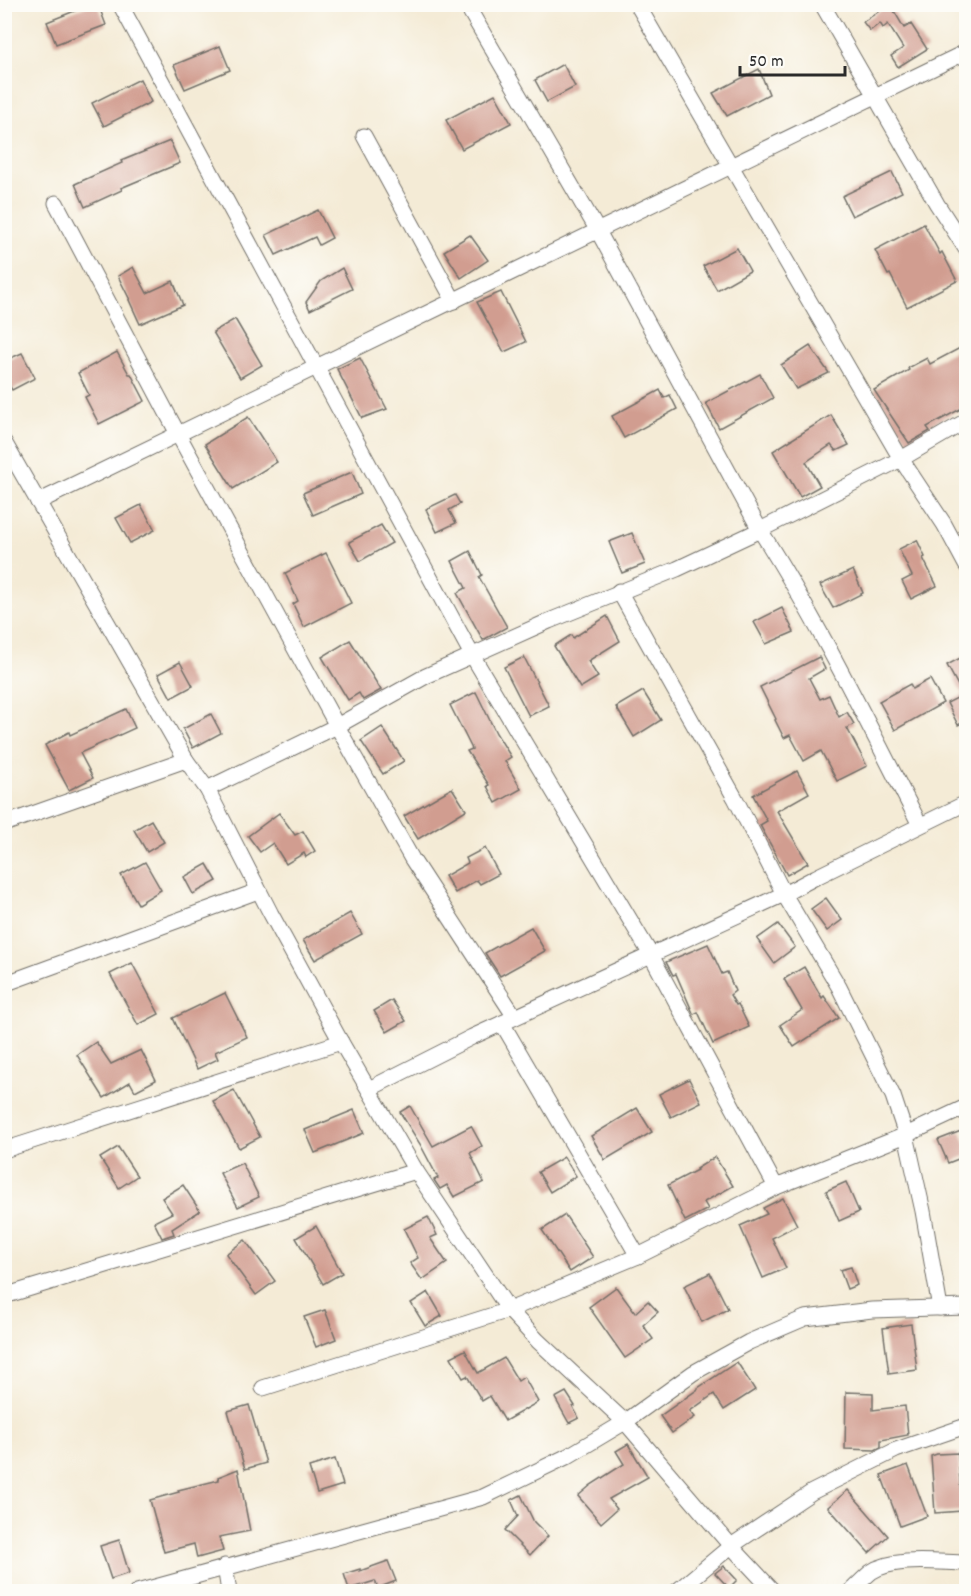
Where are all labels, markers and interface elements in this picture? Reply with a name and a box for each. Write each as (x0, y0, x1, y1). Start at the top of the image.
scale bar (740, 39, 845, 77)
text: 50 m (749, 50, 784, 75)

